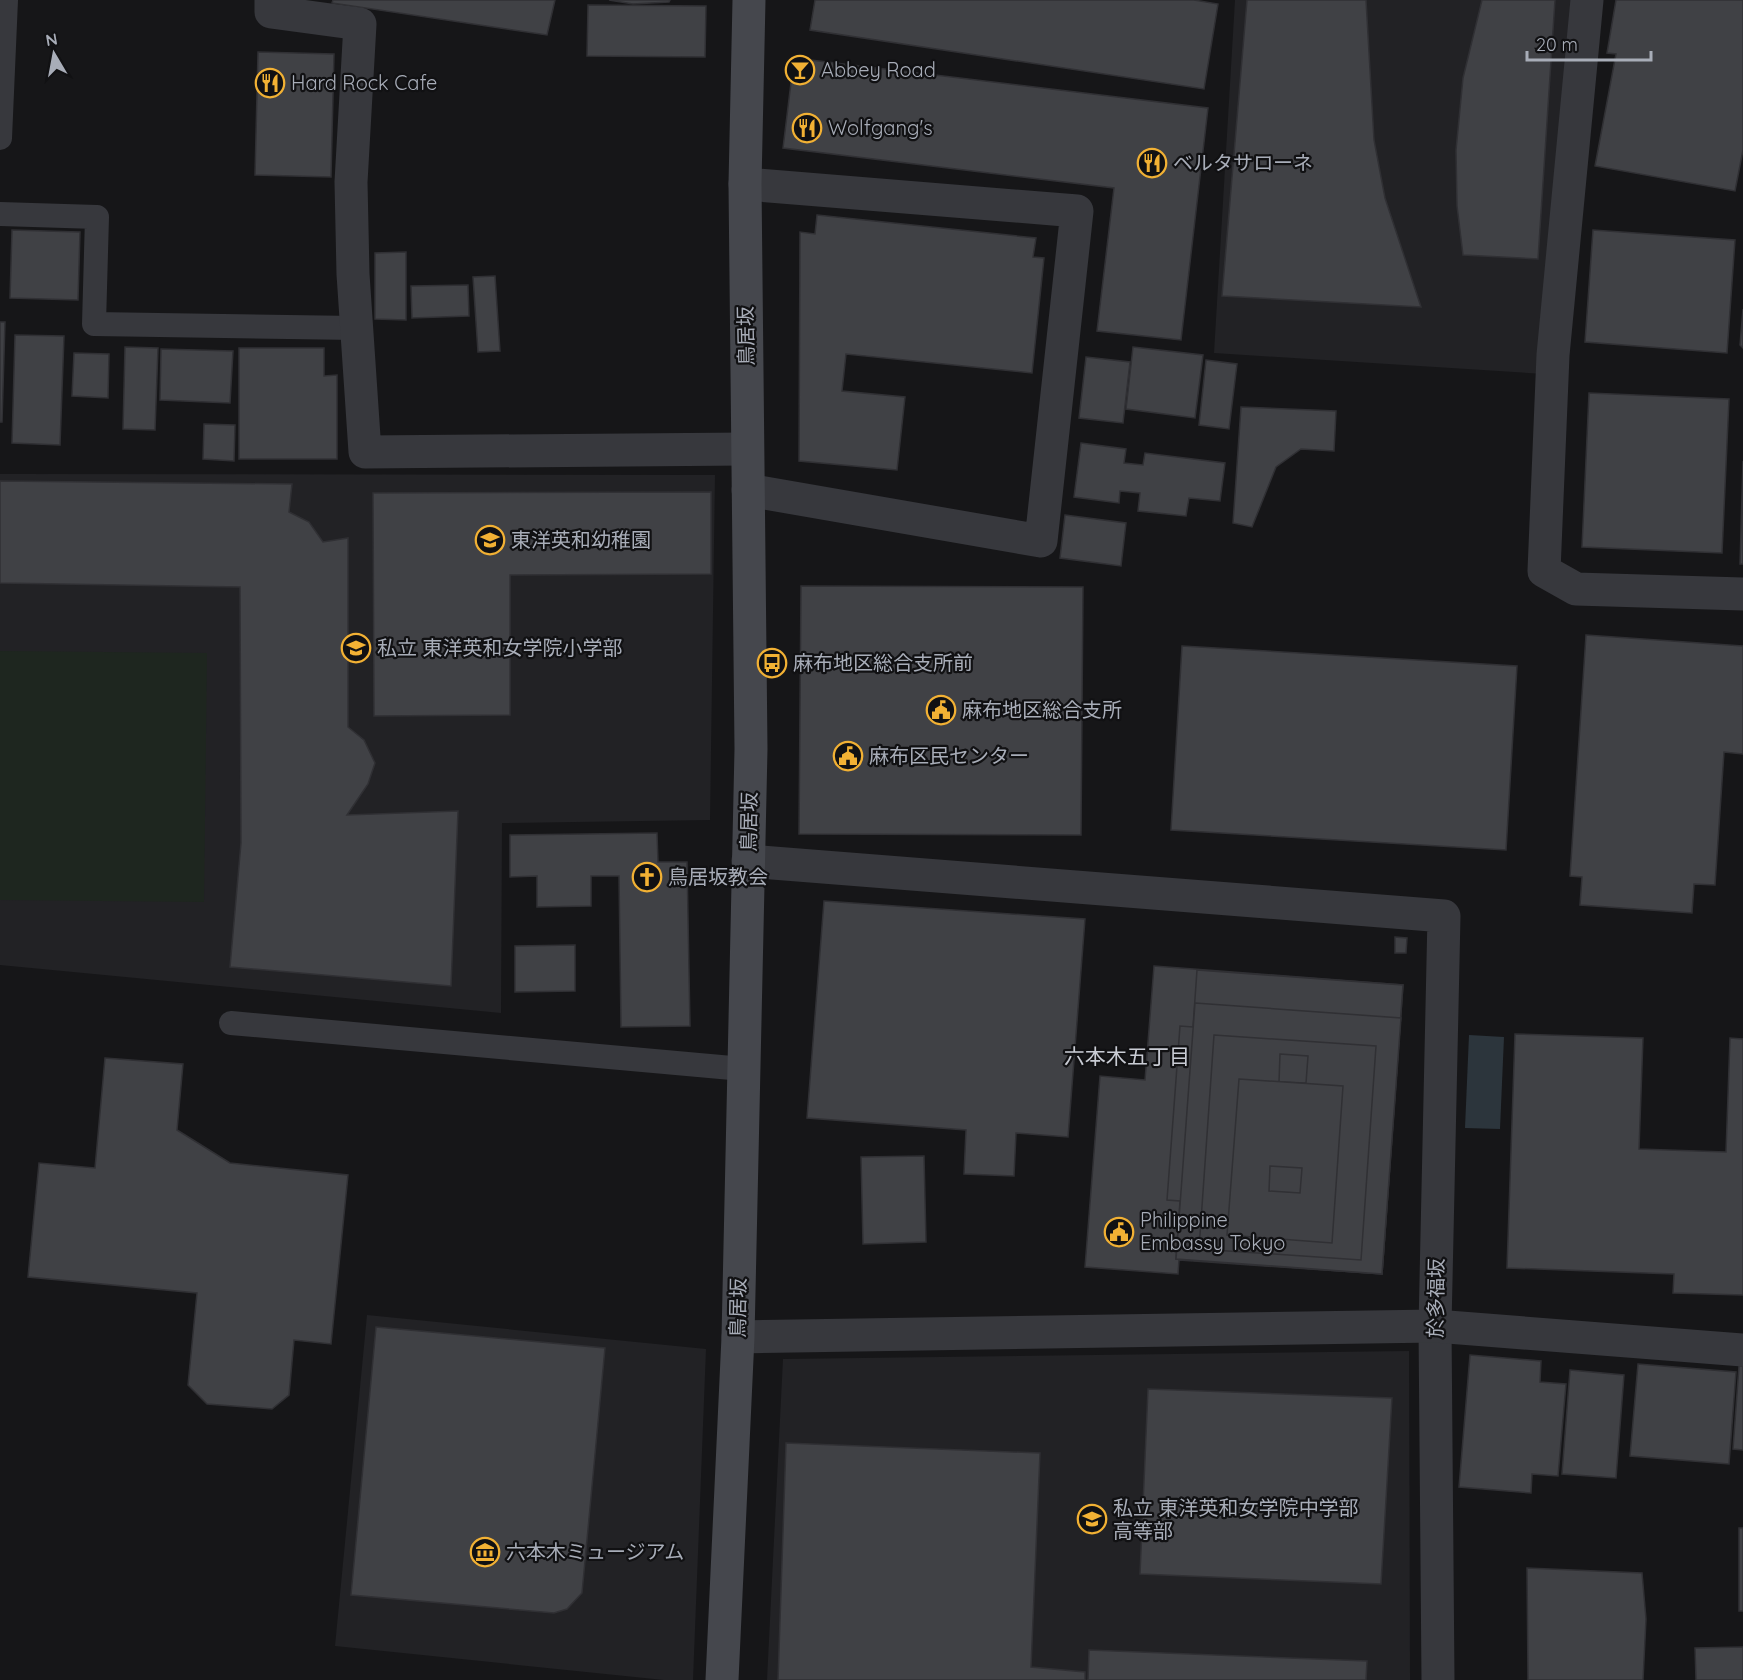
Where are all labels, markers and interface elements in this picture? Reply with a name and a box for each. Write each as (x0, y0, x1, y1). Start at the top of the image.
north arrow (24, 24, 84, 84)
scale bar (1527, 24, 1652, 62)
text: N (44, 28, 59, 50)
text: 20 m (1536, 33, 1578, 56)
bar icon: Abbey Road (784, 54, 816, 86)
place label: Abbey Road (821, 57, 936, 82)
restaurant icon: Hard Rock Cafe (254, 67, 286, 99)
place label: Hard Rock Cafe (291, 70, 437, 95)
restaurant icon: Wolfgang's (791, 112, 823, 144)
place label: Wolfgang's (828, 115, 933, 140)
restaurant icon: ベルタサローネ (1136, 147, 1168, 179)
place label: ベルタサローネ (1173, 150, 1313, 175)
street label: 鳥居坂 (732, 306, 759, 366)
school or university icon: 東洋英和幼稚園 (474, 524, 506, 556)
place label: 東洋英和幼稚園 (511, 527, 651, 552)
school or university icon: 私立 東洋英和女学院小学部 (340, 632, 372, 664)
place label: 私立 東洋英和女学院小学部 (377, 635, 622, 660)
bus stop icon: 麻布地区総合支所前 (756, 647, 788, 679)
place label: 麻布地区総合支所前 (793, 650, 973, 675)
public building icon: 麻布地区総合支所 (925, 694, 957, 726)
place label: 麻布地区総合支所 (962, 697, 1122, 722)
public building icon: 麻布区民センター (832, 740, 864, 772)
place label: 麻布区民センター (869, 743, 1029, 768)
street label: 鳥居坂 (735, 792, 762, 852)
church icon: 鳥居坂教会 (631, 861, 663, 893)
place label: 鳥居坂教会 (668, 864, 768, 889)
district label: 六本木五丁目 (1064, 1043, 1190, 1069)
place label: Philippine Embassy Tokyo (1140, 1207, 1285, 1255)
public building icon: Philippine Embassy Tokyo (1103, 1216, 1135, 1248)
street label: 於多福坂 (1422, 1258, 1449, 1338)
street label: 鳥居坂 (724, 1278, 751, 1338)
place label: 私立 東洋英和女学院中学部 高等部 (1113, 1495, 1358, 1543)
school or university icon: 私立 東洋英和女学院中学部 高等部 (1076, 1503, 1108, 1535)
museum icon: 六本木ミュージアム (469, 1536, 501, 1568)
place label: 六本木ミュージアム (506, 1539, 684, 1564)

